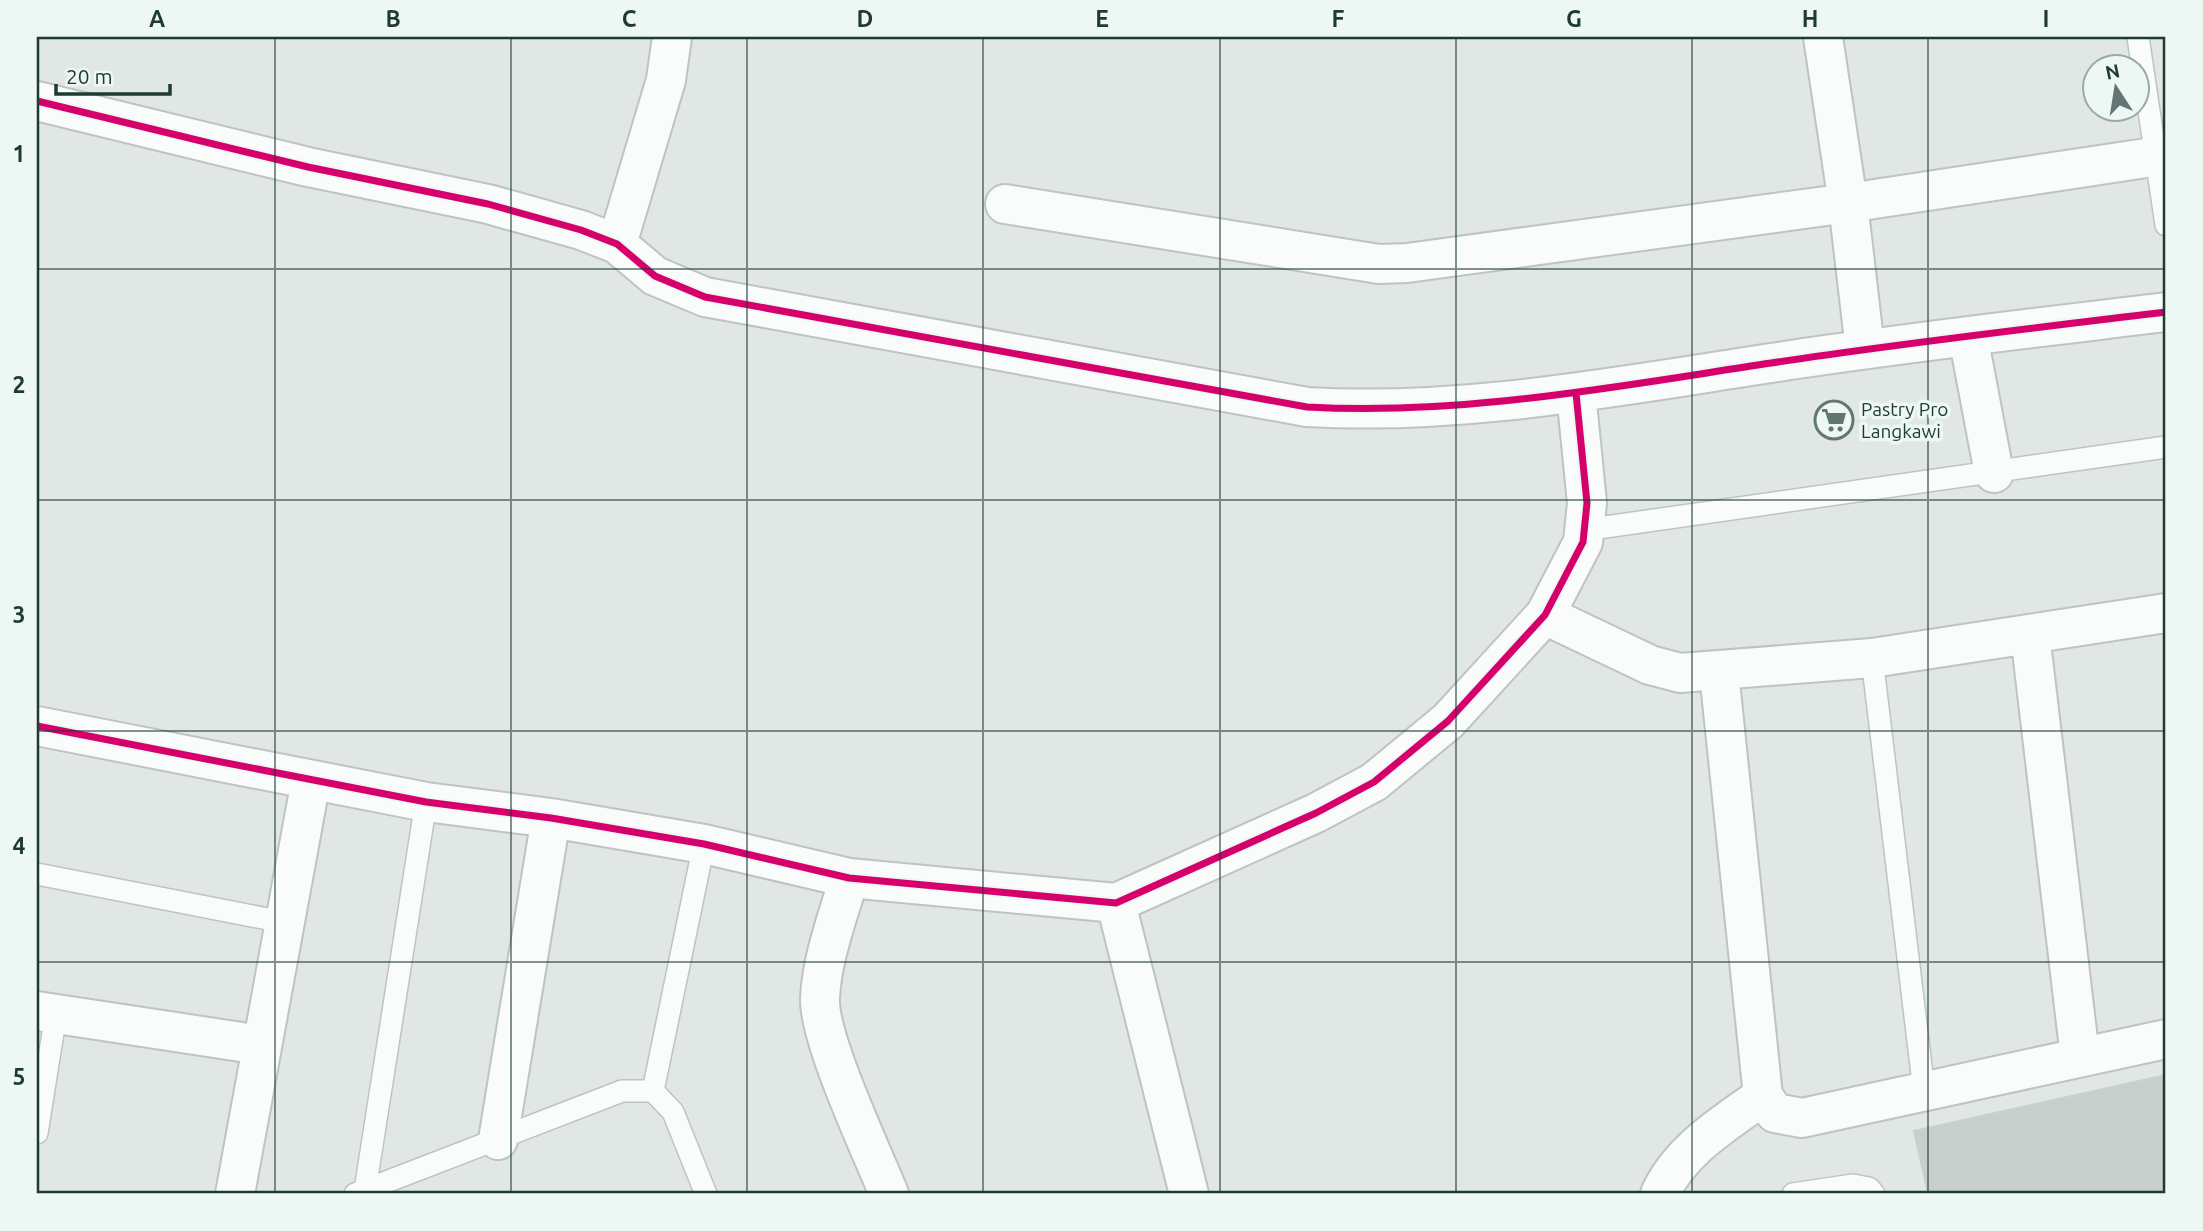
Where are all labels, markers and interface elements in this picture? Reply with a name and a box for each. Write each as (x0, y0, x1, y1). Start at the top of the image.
text: A (149, 6, 165, 31)
text: B (385, 6, 401, 31)
text: C (622, 6, 637, 31)
text: D (857, 6, 873, 31)
text: E (1095, 6, 1109, 31)
text: F (1332, 6, 1345, 31)
text: G (1566, 6, 1582, 31)
text: H (1802, 6, 1818, 31)
text: I (2043, 6, 2049, 31)
scale bar (56, 52, 170, 96)
north arrow (2080, 52, 2150, 122)
text: N (2103, 59, 2122, 84)
text: 20 m (66, 64, 113, 88)
text: 1 (13, 141, 25, 166)
text: 2 (13, 372, 25, 397)
place label: Pastry Pro Langkawi (1861, 398, 1948, 442)
supermarket icon: Pastry Pro Langkawi (1813, 399, 1855, 441)
text: 3 (13, 602, 25, 627)
text: 4 (13, 833, 26, 858)
text: 5 (13, 1064, 25, 1089)

